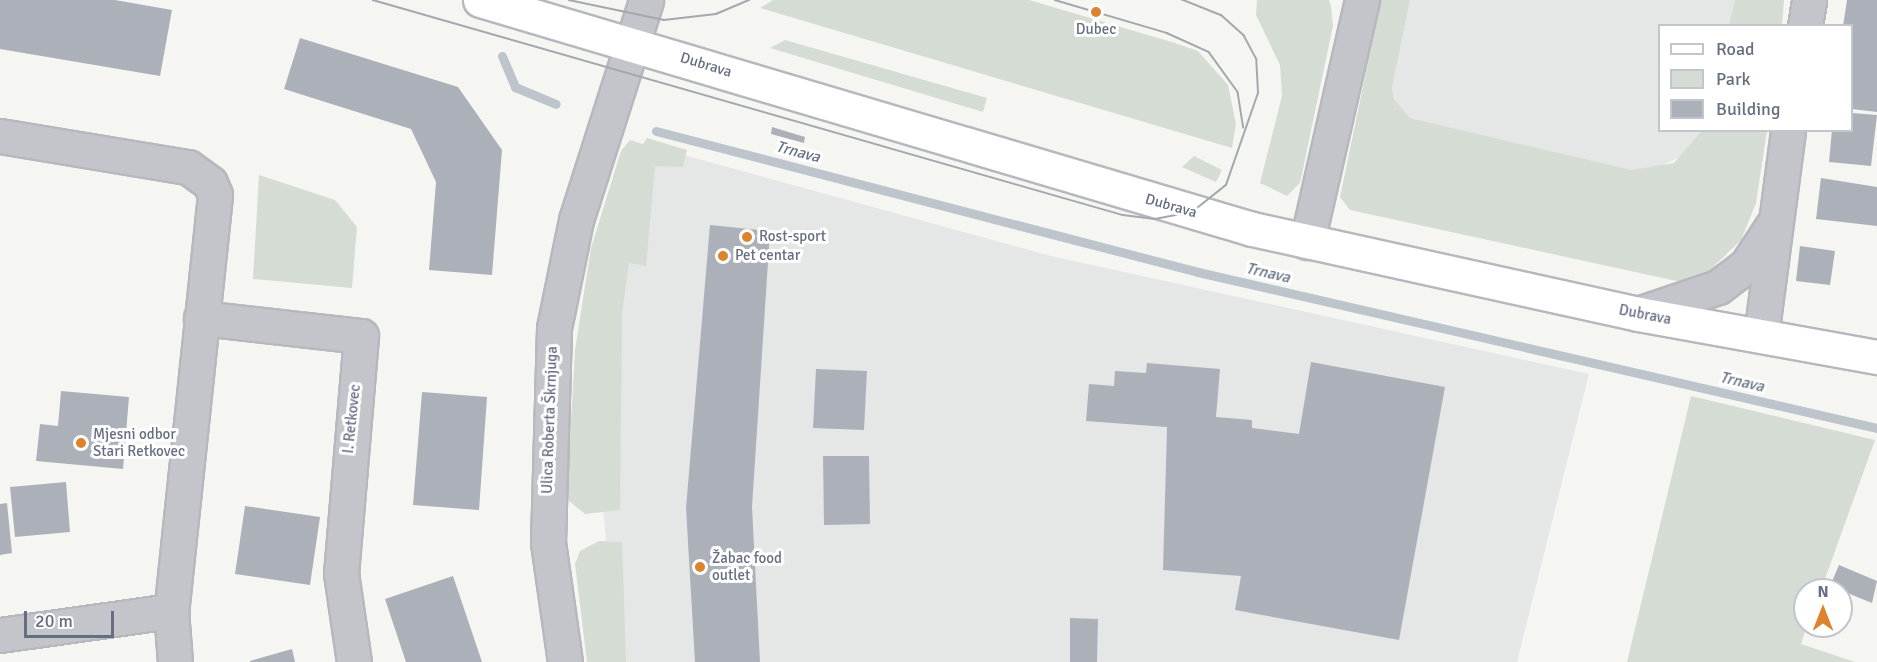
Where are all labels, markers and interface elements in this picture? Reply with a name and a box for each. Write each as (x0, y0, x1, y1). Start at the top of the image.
marker: Dubec (1089, 5, 1103, 19)
place label: Dubec (1076, 21, 1116, 39)
legend (1658, 24, 1853, 132)
text: Road (1716, 38, 1755, 60)
street label: Dubrava (678, 49, 734, 81)
text: Park (1716, 68, 1751, 90)
text: Building (1716, 98, 1780, 120)
water label: Trnava (774, 137, 822, 167)
street label: Dubrava (1143, 190, 1199, 222)
place label: Rost-sport (759, 228, 826, 246)
marker: Rost-sport (740, 230, 754, 244)
place label: Pet centar (735, 247, 800, 265)
marker: Pet centar (716, 249, 730, 263)
water label: Trnava (1244, 259, 1292, 287)
street label: Dubrava (1617, 301, 1673, 329)
street label: Ulica Roberta Škrnjuga (538, 346, 562, 494)
water label: Trnava (1718, 368, 1766, 396)
street label: I. Retkovec (339, 384, 365, 454)
place label: Mjesni odbor Stari Retkovec (93, 425, 185, 460)
marker: Mjesni odbor Stari Retkovec (74, 436, 88, 450)
place label: Žabac food outlet (712, 549, 782, 584)
marker: Žabac food outlet (693, 560, 707, 574)
north arrow (1793, 578, 1853, 638)
text: N (1817, 582, 1829, 602)
scale bar (27, 599, 117, 637)
text: 20 m (35, 610, 73, 632)

